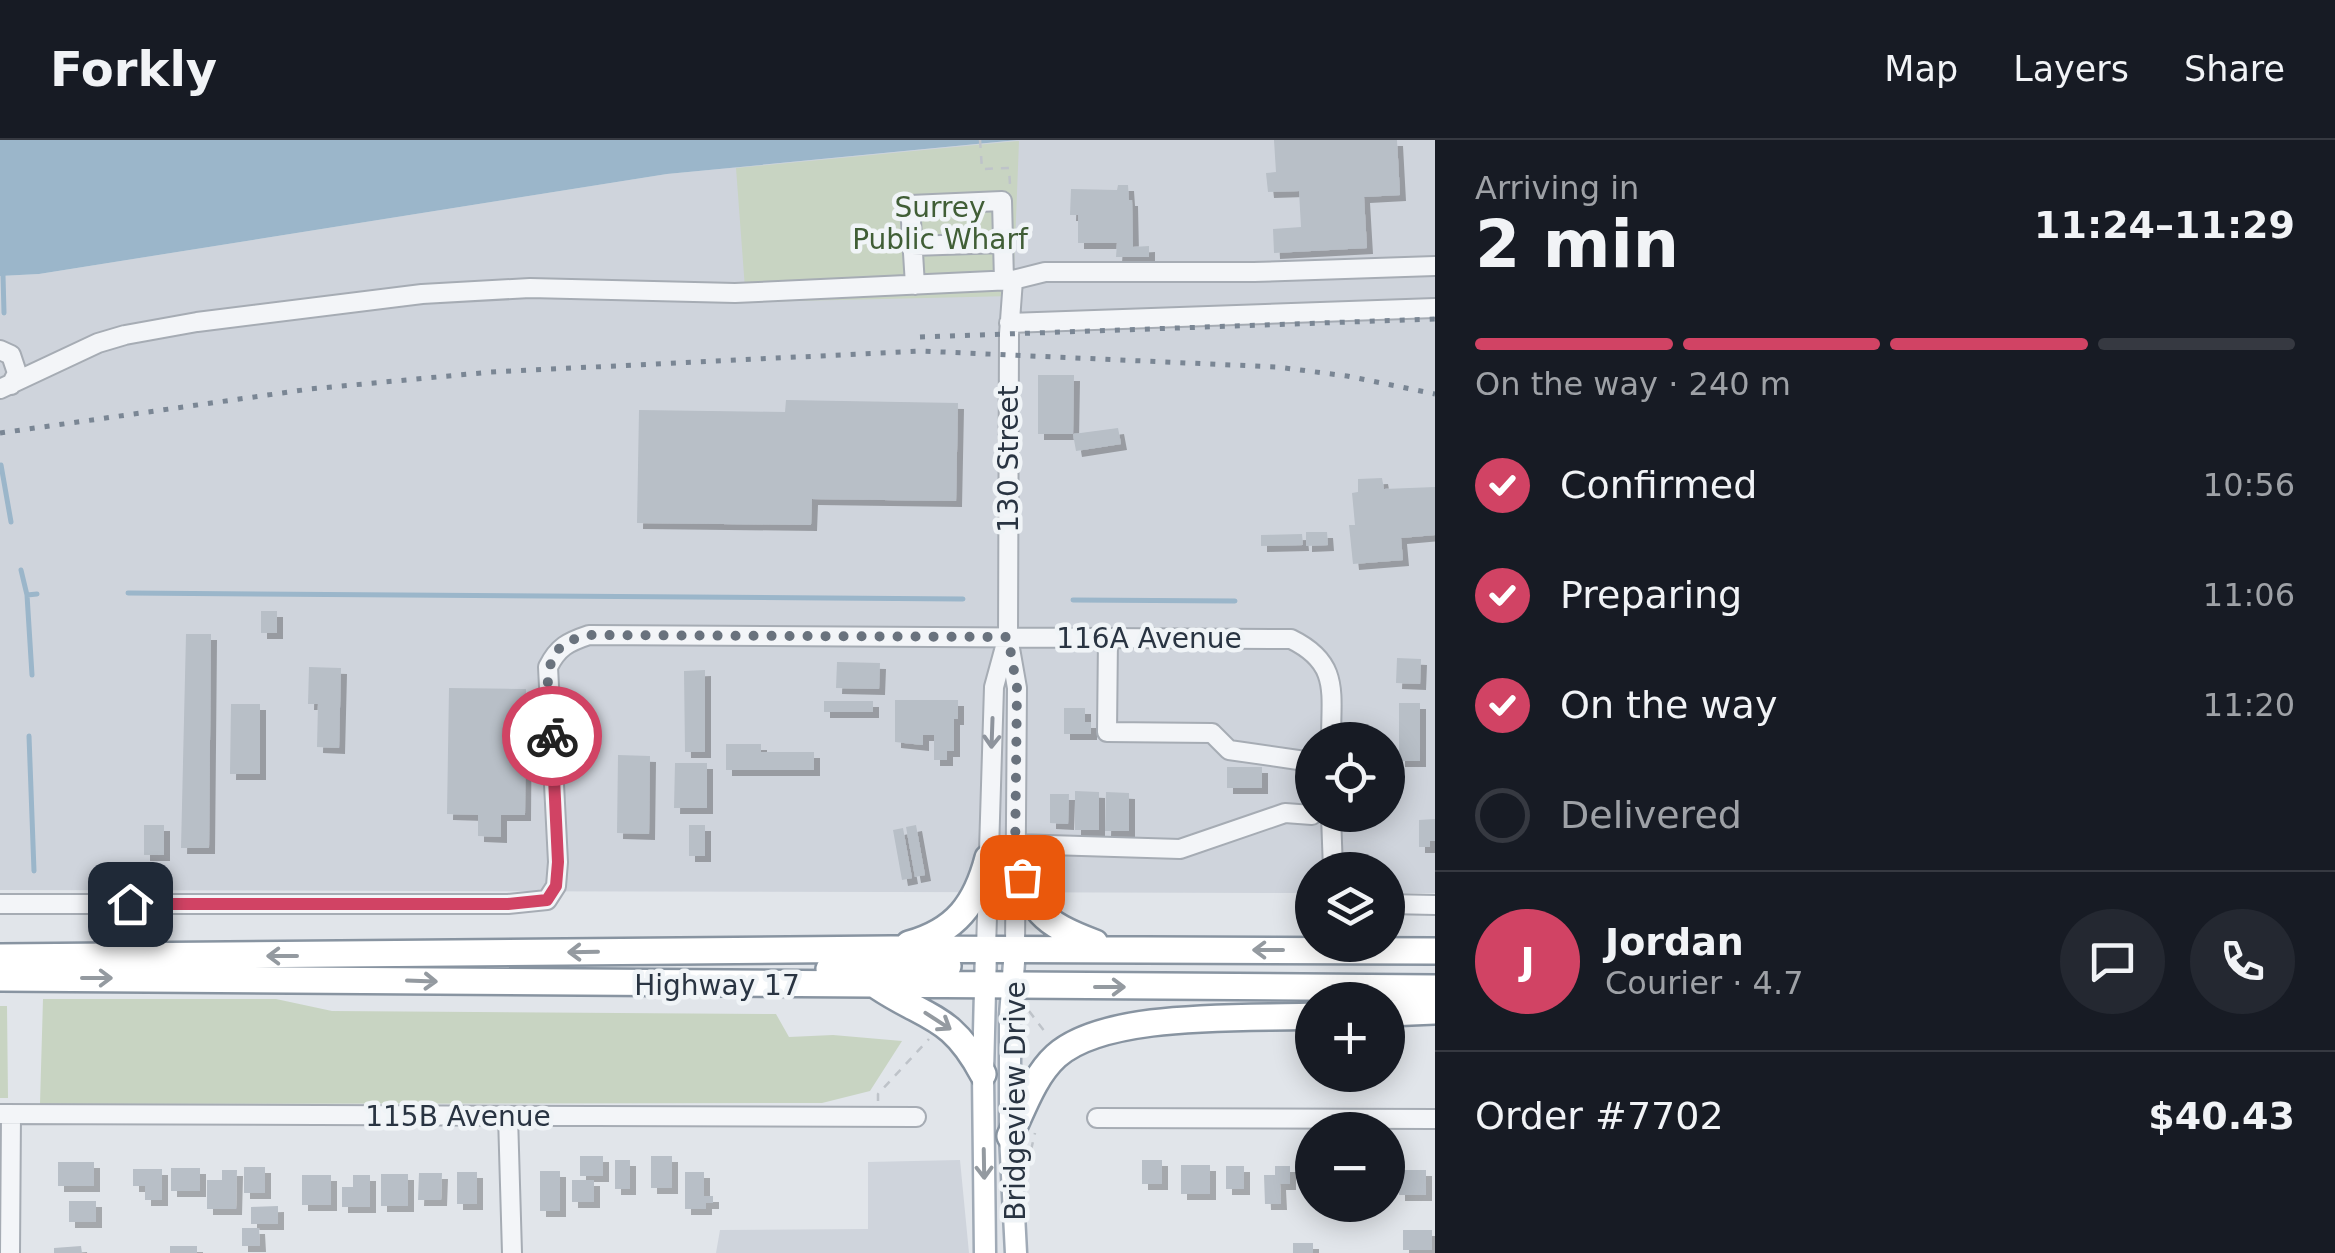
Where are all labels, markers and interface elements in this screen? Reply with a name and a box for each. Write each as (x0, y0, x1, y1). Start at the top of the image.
text: Forkly (50, 41, 217, 97)
text: Map (1884, 49, 1958, 89)
text: Layers (2013, 49, 2129, 89)
text: Share (2184, 49, 2285, 89)
text: Arriving in (1475, 169, 1639, 207)
park label: Surrey Public Wharf (852, 191, 1029, 256)
text: 11:24–11:29 (2034, 203, 2295, 247)
text: 2 min (1475, 207, 1679, 282)
text: On the way · 240 m (1475, 365, 1791, 403)
street label: 130 Street (992, 385, 1025, 533)
icon: check (1475, 458, 1530, 513)
text: Confirmed (1560, 463, 1757, 507)
text: 10:56 (2203, 466, 2295, 504)
icon: check (1475, 568, 1530, 623)
text: Preparing (1560, 573, 1742, 617)
text: 11:06 (2203, 576, 2295, 614)
street label: 116A Avenue (1056, 622, 1242, 655)
icon: check (1475, 678, 1530, 733)
text: On the way (1560, 683, 1777, 727)
courier (502, 686, 602, 786)
text: 11:20 (2203, 686, 2295, 724)
icon: bike (525, 709, 580, 764)
one-way arrow (983, 716, 1002, 748)
map controls (1295, 722, 1405, 1222)
button: locate (1295, 722, 1405, 832)
text: Delivered (1560, 793, 1742, 837)
pin (980, 835, 1065, 920)
icon: bag (995, 850, 1050, 905)
button: layers (1295, 852, 1405, 962)
pin (88, 862, 173, 947)
icon: home (103, 877, 158, 932)
button: chat (2060, 909, 2165, 1014)
button: phone (2190, 909, 2295, 1014)
text: Jordan (1605, 920, 1744, 964)
text: J (1520, 939, 1535, 983)
one-way arrow (1252, 940, 1284, 960)
one-way arrow (568, 942, 600, 962)
one-way arrow (266, 946, 298, 966)
text: Courier · 4.7 (1605, 964, 1804, 1002)
one-way arrow (80, 968, 113, 988)
street label: Highway 17 (634, 969, 800, 1002)
one-way arrow (406, 971, 438, 990)
one-way arrow (1092, 978, 1125, 996)
street label: Bridgeview Drive (999, 981, 1032, 1221)
button: + (1295, 982, 1405, 1092)
one-way arrow (924, 1010, 952, 1031)
text: Order #7702 (1475, 1094, 1724, 1138)
text: $40.43 (2148, 1094, 2295, 1138)
street label: 115B Avenue (365, 1100, 551, 1133)
button: − (1295, 1112, 1405, 1222)
one-way arrow (974, 1147, 993, 1179)

